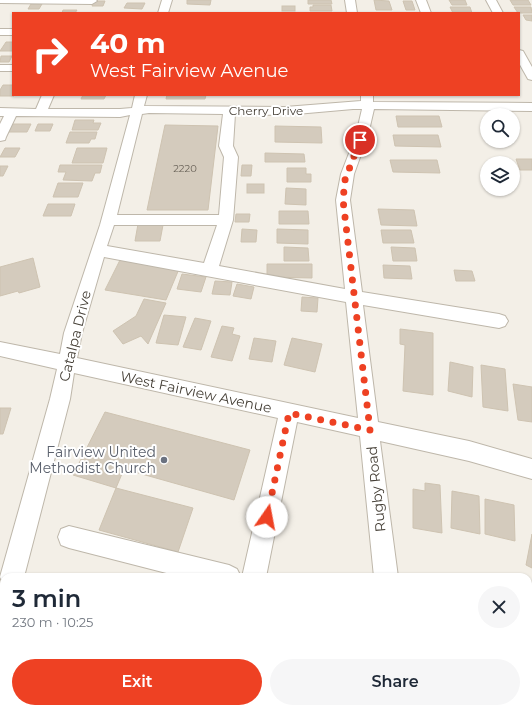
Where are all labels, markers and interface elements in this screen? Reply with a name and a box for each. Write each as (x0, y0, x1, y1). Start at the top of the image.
text: 40 m (90, 26, 166, 60)
icon: right (24, 28, 76, 80)
text: West Fairview Avenue (90, 60, 288, 82)
street label: Cherry Drive (229, 103, 303, 118)
map controls (480, 108, 520, 196)
button: search (480, 108, 520, 148)
pin (343, 123, 377, 157)
icon: arrive (349, 129, 371, 151)
button: layers (480, 156, 520, 196)
house number: 2220 (173, 162, 197, 175)
street label: Catalpa Drive (55, 288, 95, 384)
street label: West Fairview Avenue (119, 367, 273, 417)
place label: Fairview United Methodist Church (29, 443, 156, 477)
street label: Rugby Road (363, 445, 389, 533)
marker: Fairview United Methodist Church (159, 455, 169, 465)
position arrow (246, 496, 288, 538)
text: 3 min (12, 584, 81, 613)
button: close (478, 586, 520, 628)
text: 230 m · 10:25 (12, 614, 93, 630)
button: Exit (12, 659, 262, 705)
button: Share (270, 659, 520, 705)

